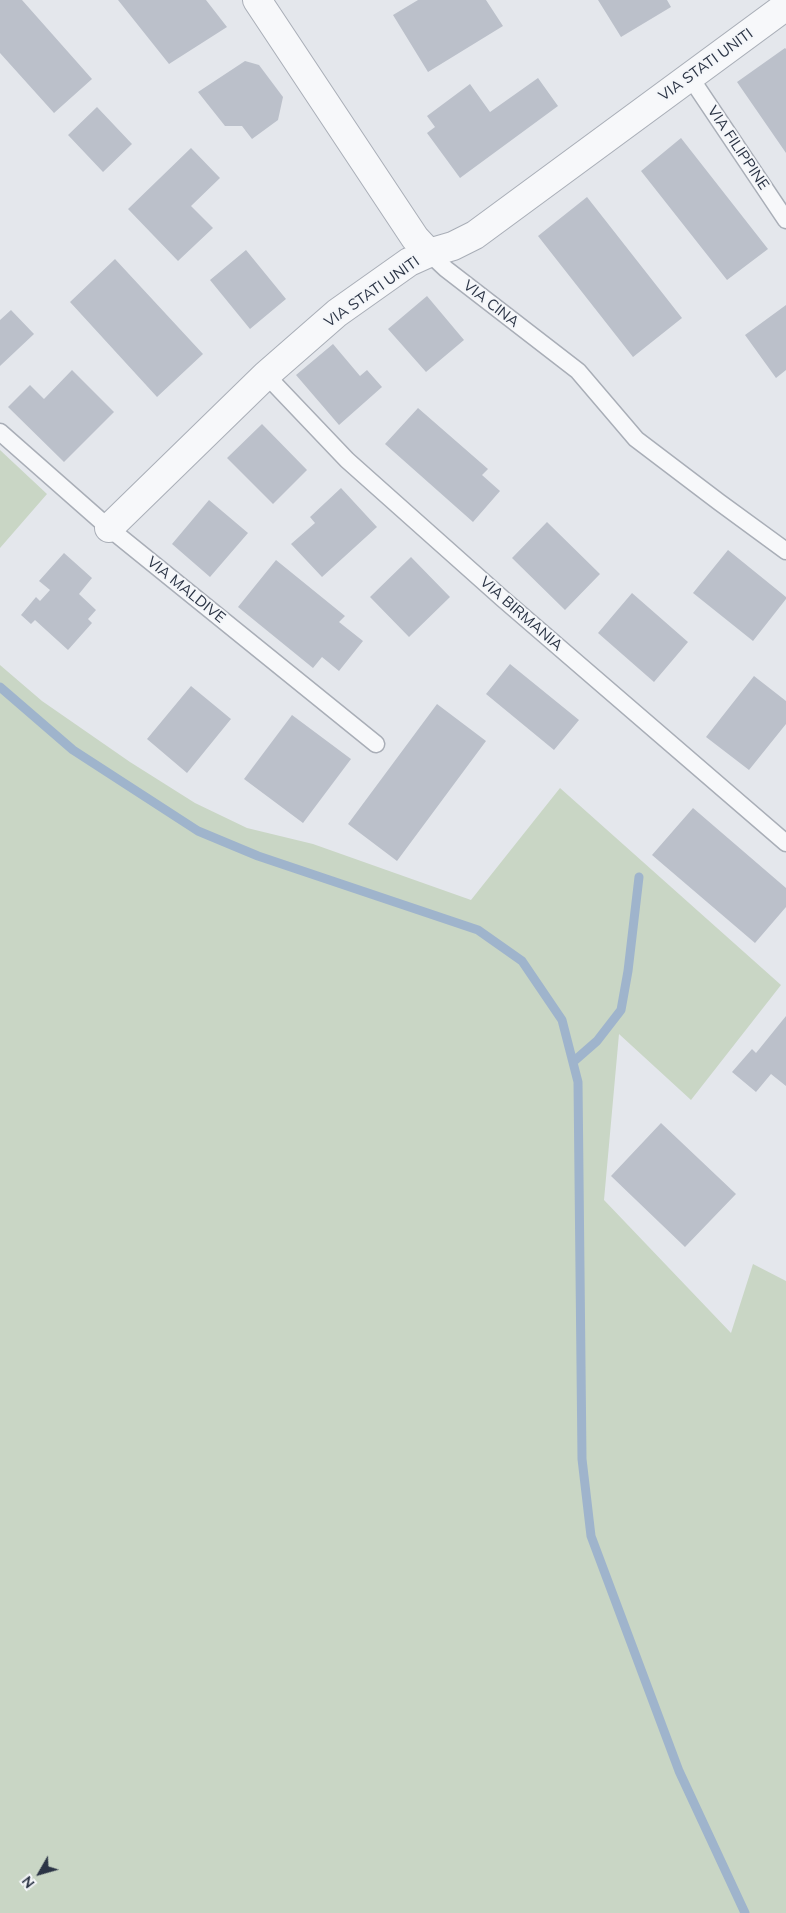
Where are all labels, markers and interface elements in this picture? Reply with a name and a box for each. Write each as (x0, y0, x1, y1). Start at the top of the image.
street label: VIA STATI UNITI (655, 25, 757, 105)
street label: VIA FILIPPINE (703, 103, 773, 193)
street label: VIA STATI UNITI (321, 252, 423, 332)
street label: VIA CINA (460, 277, 522, 331)
street label: VIA MALDIVE (143, 553, 229, 627)
street label: VIA BIRMANIA (476, 573, 566, 655)
north arrow (15, 1848, 65, 1898)
text: N (18, 1873, 39, 1892)

